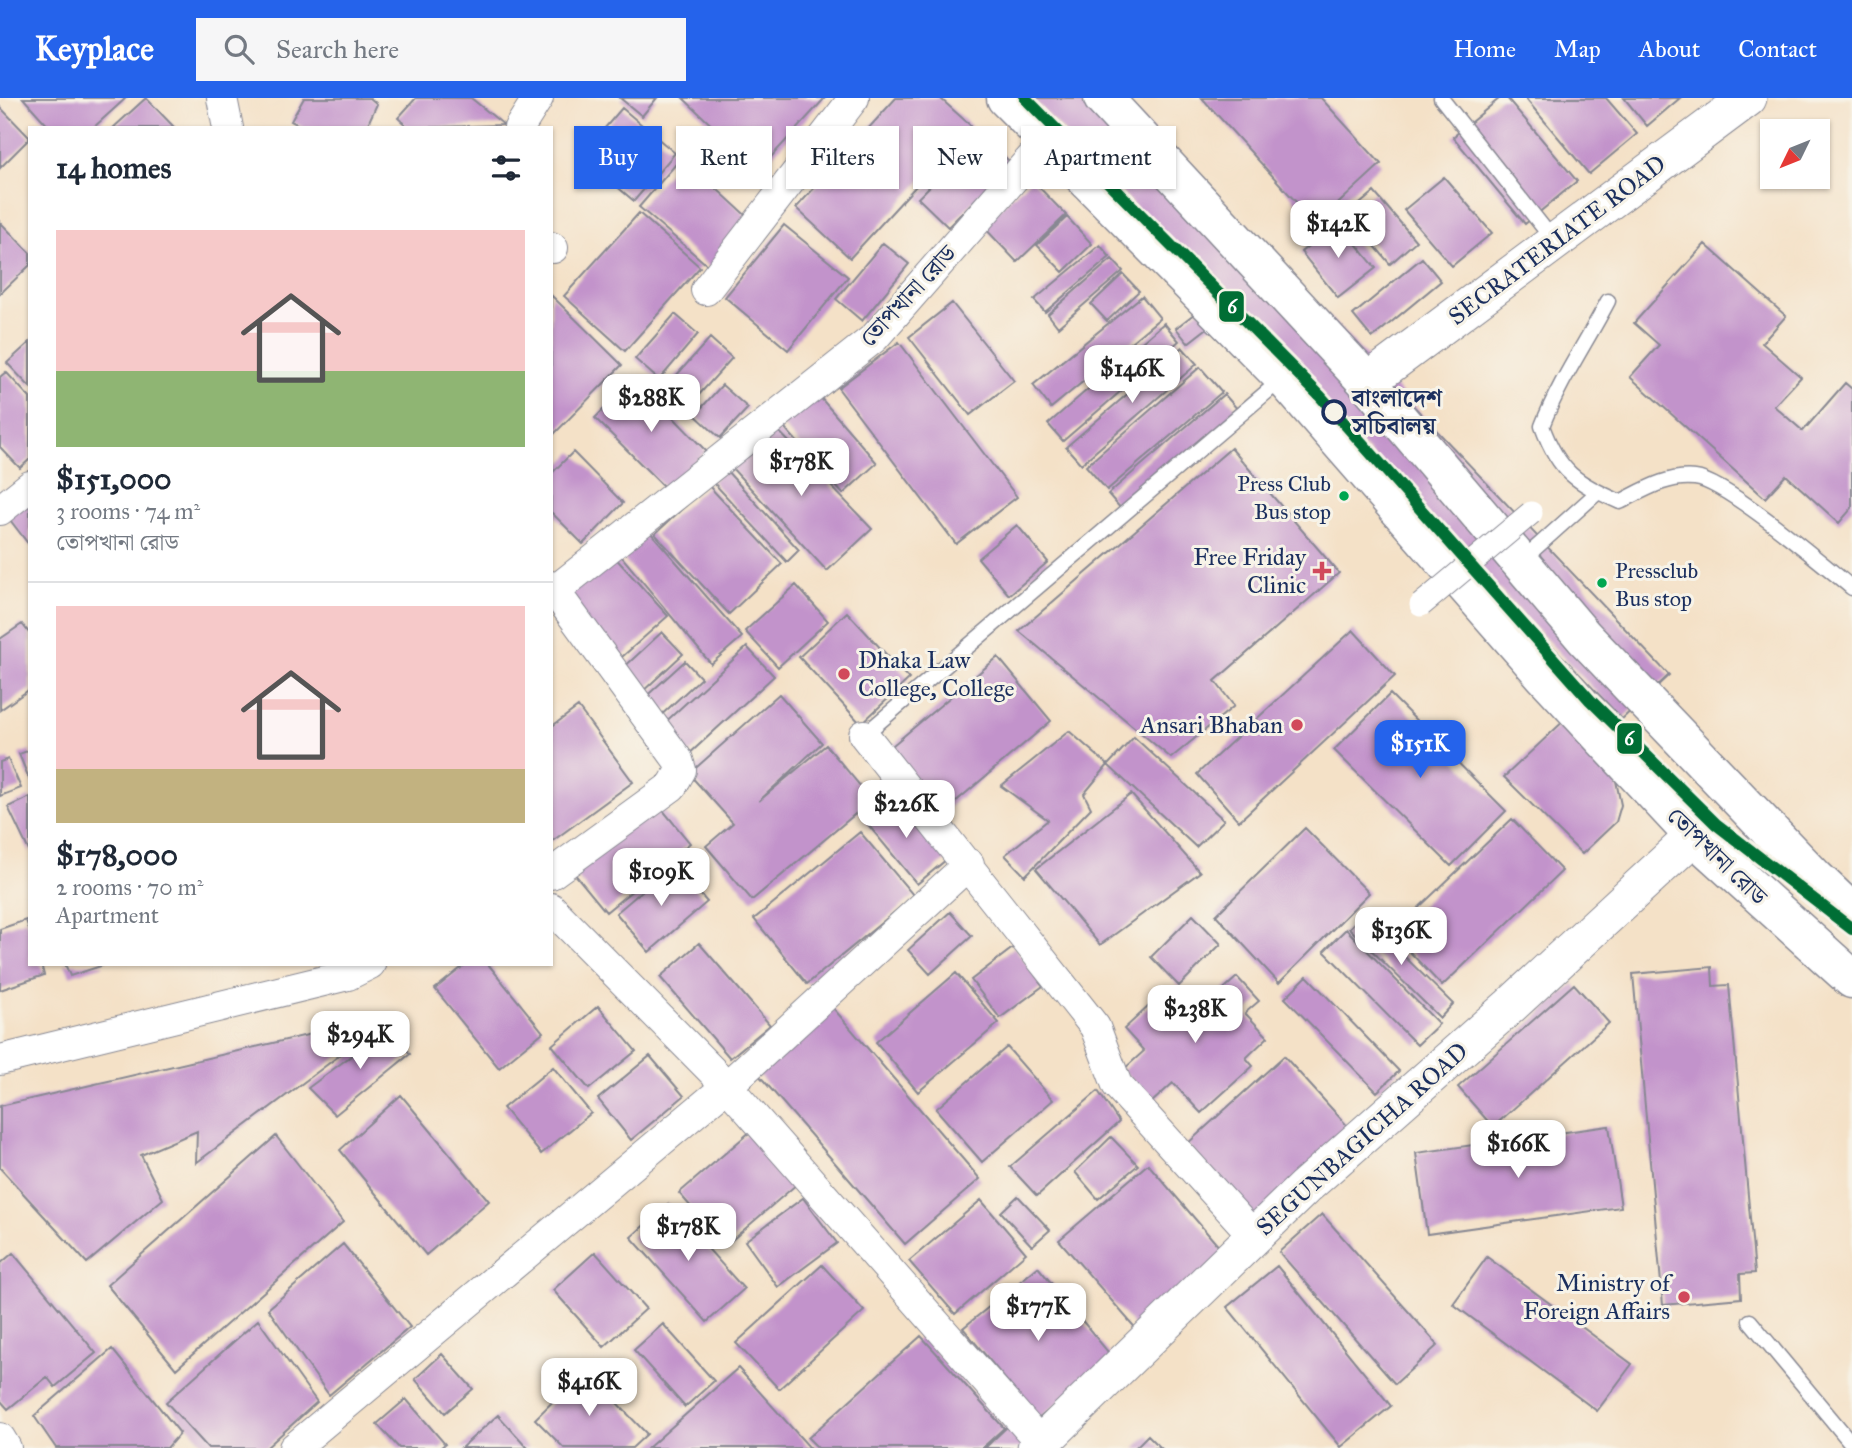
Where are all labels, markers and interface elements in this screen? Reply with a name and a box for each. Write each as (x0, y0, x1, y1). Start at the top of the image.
search box (196, 18, 686, 81)
text: Keyplace (35, 29, 154, 69)
icon: search (220, 30, 258, 68)
text: Search here (276, 33, 399, 65)
text: Home (1453, 34, 1516, 64)
text: Map (1554, 34, 1601, 64)
text: About (1639, 34, 1700, 64)
text: Contact (1738, 34, 1817, 64)
north arrow (1760, 119, 1830, 189)
map controls (1760, 119, 1830, 189)
chip: Buy (574, 126, 662, 189)
chip: Rent (676, 126, 772, 189)
chip: Filters (786, 126, 899, 189)
chip: New (913, 126, 1007, 189)
chip: Apartment (1021, 126, 1176, 189)
street label: SECRATERIATE ROAD (1442, 148, 1672, 332)
icon: filters (487, 149, 525, 187)
text: 14 homes (56, 150, 171, 186)
pin: $142K (1289, 200, 1387, 260)
text: $142K (1306, 209, 1370, 237)
street label: তোপখানা রোড (853, 238, 963, 353)
icon: home (228, 275, 354, 401)
line badge: 6 (1218, 290, 1245, 323)
text: 6 (1227, 295, 1238, 318)
pin: $146K (1083, 345, 1181, 405)
text: $146K (1100, 354, 1164, 382)
pin: $288K (602, 374, 700, 434)
text: $288K (618, 383, 684, 411)
place label: বাংলাদেশ সচিবালয় (1351, 383, 1443, 441)
marker: বাংলাদেশ সচিবালয় (1322, 400, 1346, 424)
pin: $178K (752, 438, 850, 498)
text: $178K (769, 447, 833, 475)
text: $151,000 (56, 461, 172, 497)
place label: Press Club Bus stop (1237, 470, 1331, 525)
marker: Press Club Bus stop (1337, 489, 1351, 503)
text: 3 rooms · 74 m² (56, 497, 200, 525)
text: তোপখানা রোড (56, 528, 179, 556)
place label: Free Friday Clinic (1193, 542, 1307, 600)
place label: Pressclub Bus stop (1615, 557, 1698, 612)
marker: Free Friday Clinic (1312, 561, 1332, 581)
marker: Pressclub Bus stop (1595, 576, 1609, 590)
place label: Dhaka Law College, College (858, 645, 1015, 703)
icon: home (228, 652, 354, 778)
marker: Dhaka Law College, College (836, 666, 852, 682)
place label: Ansari Bhaban (1139, 710, 1283, 740)
marker: Ansari Bhaban (1289, 717, 1305, 733)
pin: $151K (1371, 720, 1469, 780)
line badge: 6 (1616, 722, 1643, 755)
text: 6 (1624, 727, 1635, 750)
text: $151K (1391, 729, 1449, 757)
pin: $226K (857, 780, 955, 840)
text: $226K (874, 789, 938, 817)
street label: তোপখানা রোড (1661, 801, 1774, 912)
text: $178,000 (56, 837, 178, 873)
pin: $109K (612, 848, 710, 908)
text: $109K (629, 857, 693, 885)
text: 2 rooms · 70 m² (56, 873, 204, 901)
text: Apartment (56, 901, 159, 929)
pin: $136K (1352, 908, 1450, 967)
text: $136K (1371, 916, 1431, 944)
pin: $238K (1146, 986, 1244, 1045)
text: $238K (1164, 994, 1226, 1022)
pin: $294K (311, 1012, 409, 1071)
text: $294K (327, 1020, 393, 1048)
street label: SEGUNBAGICHA ROAD (1250, 1036, 1474, 1242)
pin: $166K (1469, 1121, 1567, 1180)
text: $166K (1487, 1129, 1549, 1157)
pin: $178K (639, 1204, 737, 1263)
text: $178K (656, 1212, 720, 1240)
place label: Ministry of Foreign Affairs (1523, 1268, 1674, 1326)
pin: $177K (989, 1284, 1087, 1343)
marker: Ministry of Foreign Affairs (1676, 1289, 1692, 1305)
text: $177K (1006, 1292, 1070, 1320)
pin: $416K (540, 1358, 638, 1418)
text: $416K (557, 1367, 621, 1395)

